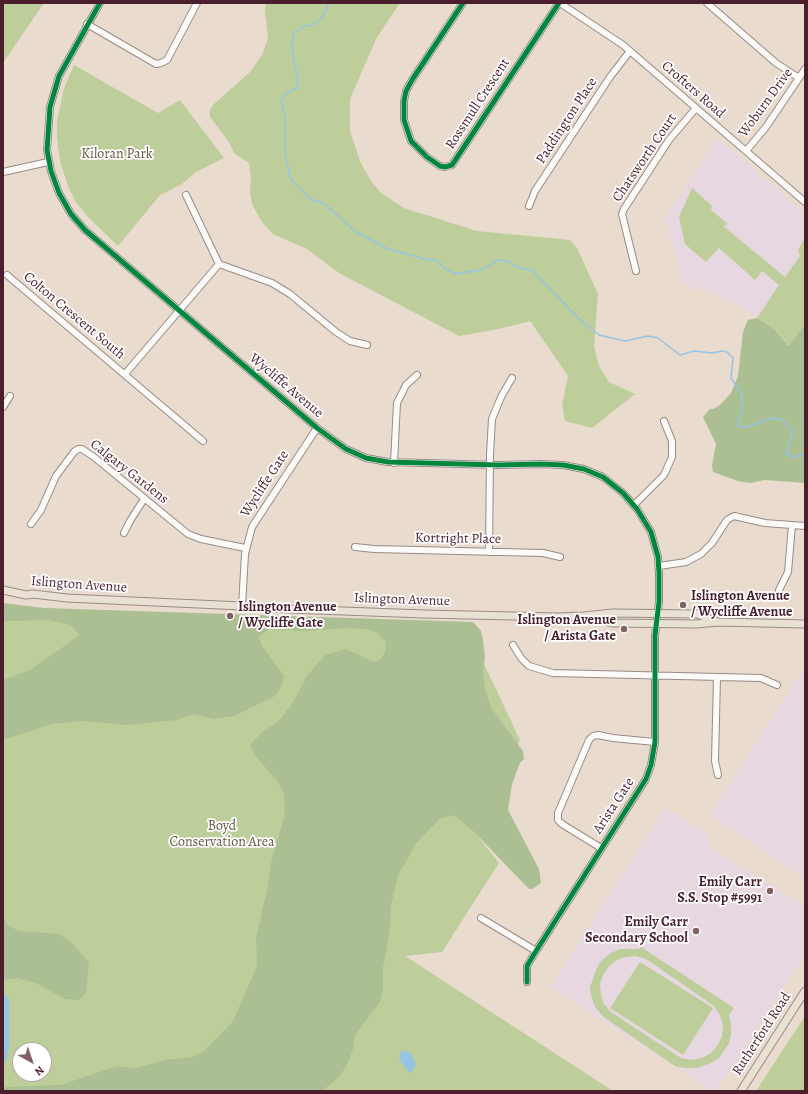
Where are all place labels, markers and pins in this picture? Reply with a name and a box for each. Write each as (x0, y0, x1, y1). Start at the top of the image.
place label: Islington Avenue / Wycliffe Avenue (691, 589, 793, 622)
place label: Islington Avenue / Wycliffe Gate (238, 600, 337, 632)
marker: Islington Avenue / Wycliffe Avenue (678, 600, 688, 610)
marker: Islington Avenue / Wycliffe Gate (225, 611, 235, 621)
place label: Islington Avenue / Arista Gate (517, 613, 616, 646)
marker: Islington Avenue / Arista Gate (619, 624, 629, 634)
place label: Emily Carr S.S. Stop #5991 (677, 875, 762, 908)
marker: Emily Carr S.S. Stop #5991 (765, 886, 775, 896)
place label: Emily Carr Secondary School (585, 915, 688, 948)
marker: Emily Carr Secondary School (691, 926, 701, 936)

